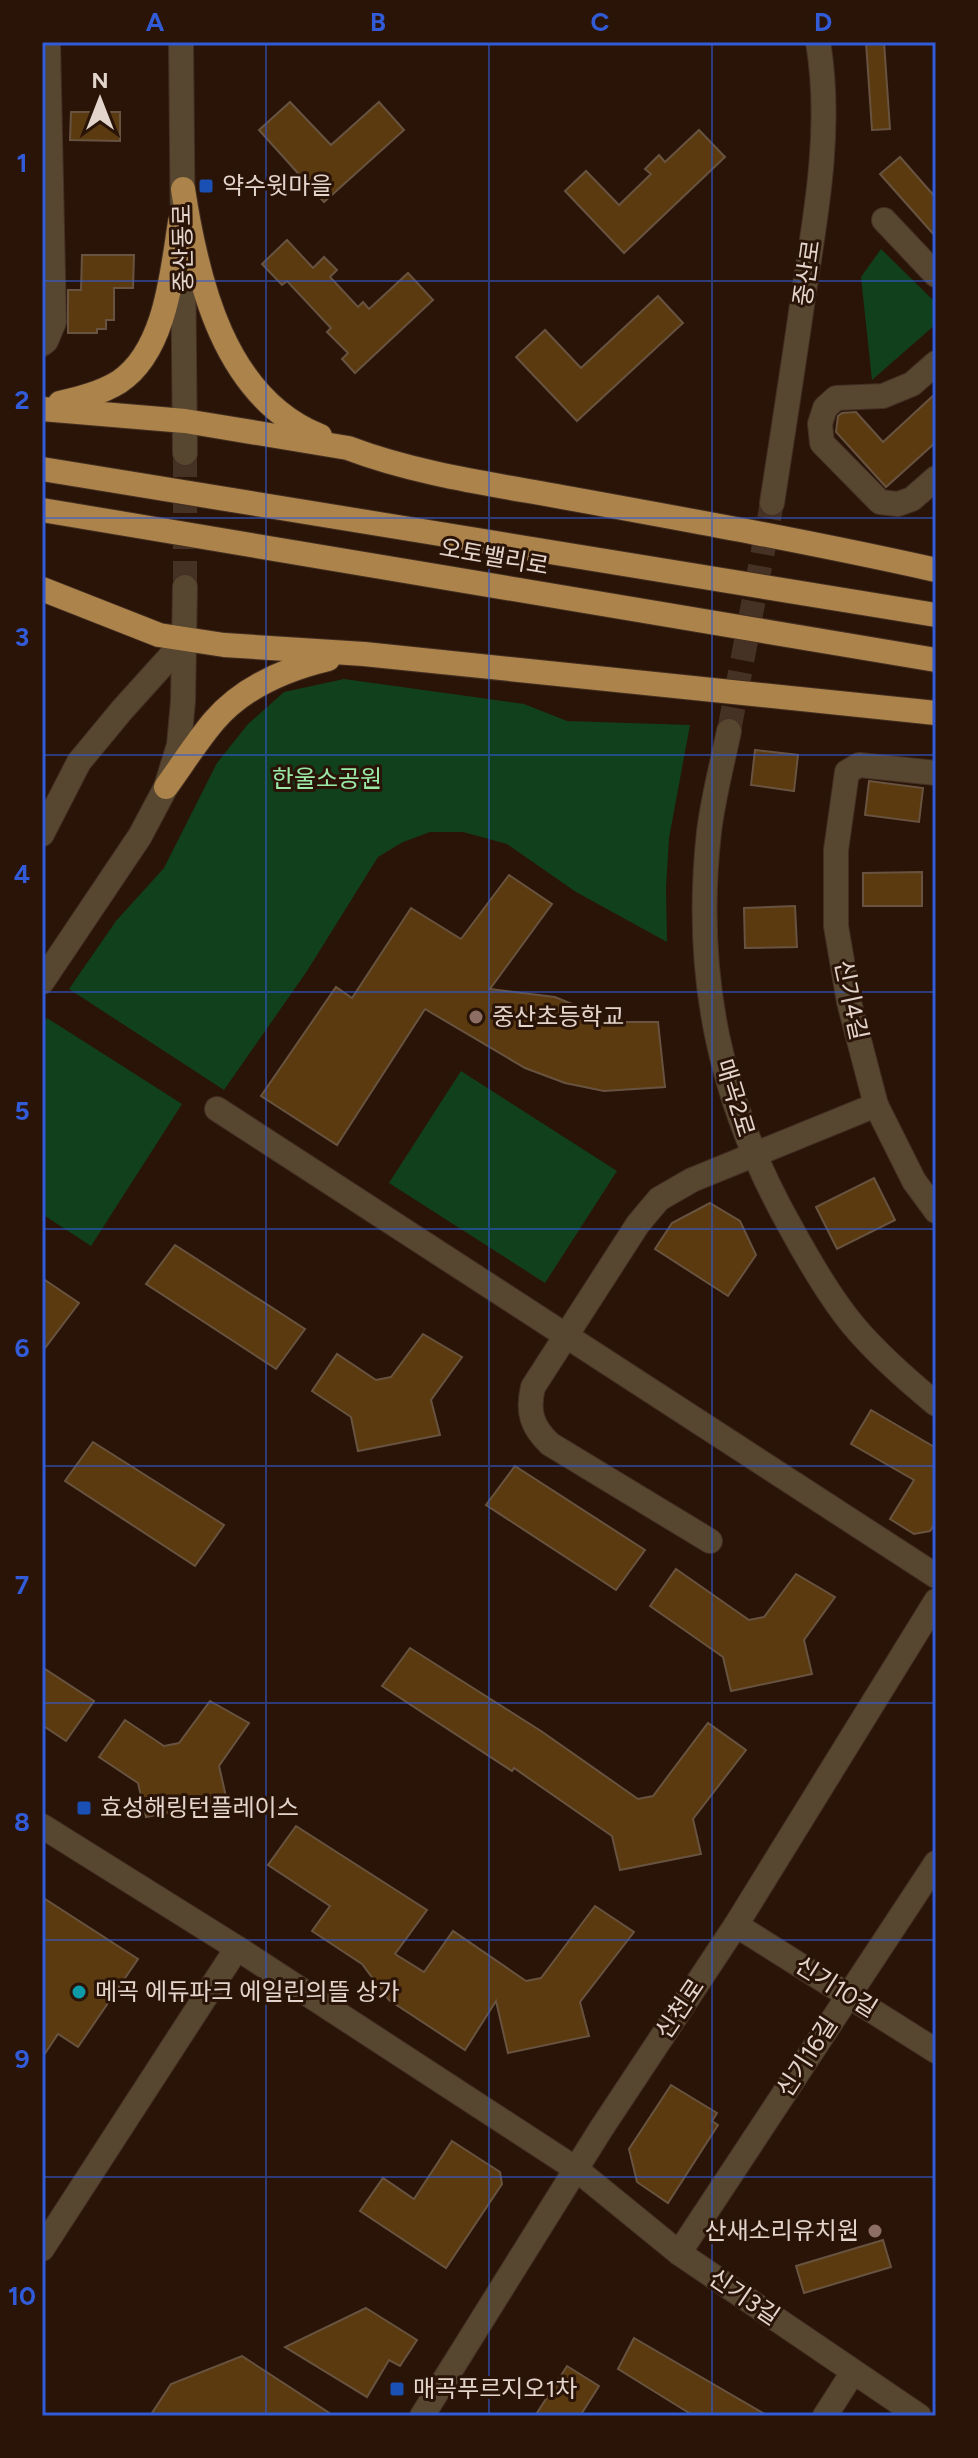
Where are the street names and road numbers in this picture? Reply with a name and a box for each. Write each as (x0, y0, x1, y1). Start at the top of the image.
street label: 중산동로 (167, 204, 198, 292)
street label: 중산로 (788, 238, 825, 308)
street label: 오토밸리로 (437, 533, 551, 580)
street label: 신기4길 (829, 957, 874, 1043)
street label: 매곡2로 (710, 1056, 761, 1140)
street label: 신기10길 (790, 1950, 883, 2023)
street label: 신천로 (649, 1973, 710, 2044)
street label: 신기16길 (770, 2011, 843, 2102)
street label: 신기3길 (703, 2262, 785, 2331)

